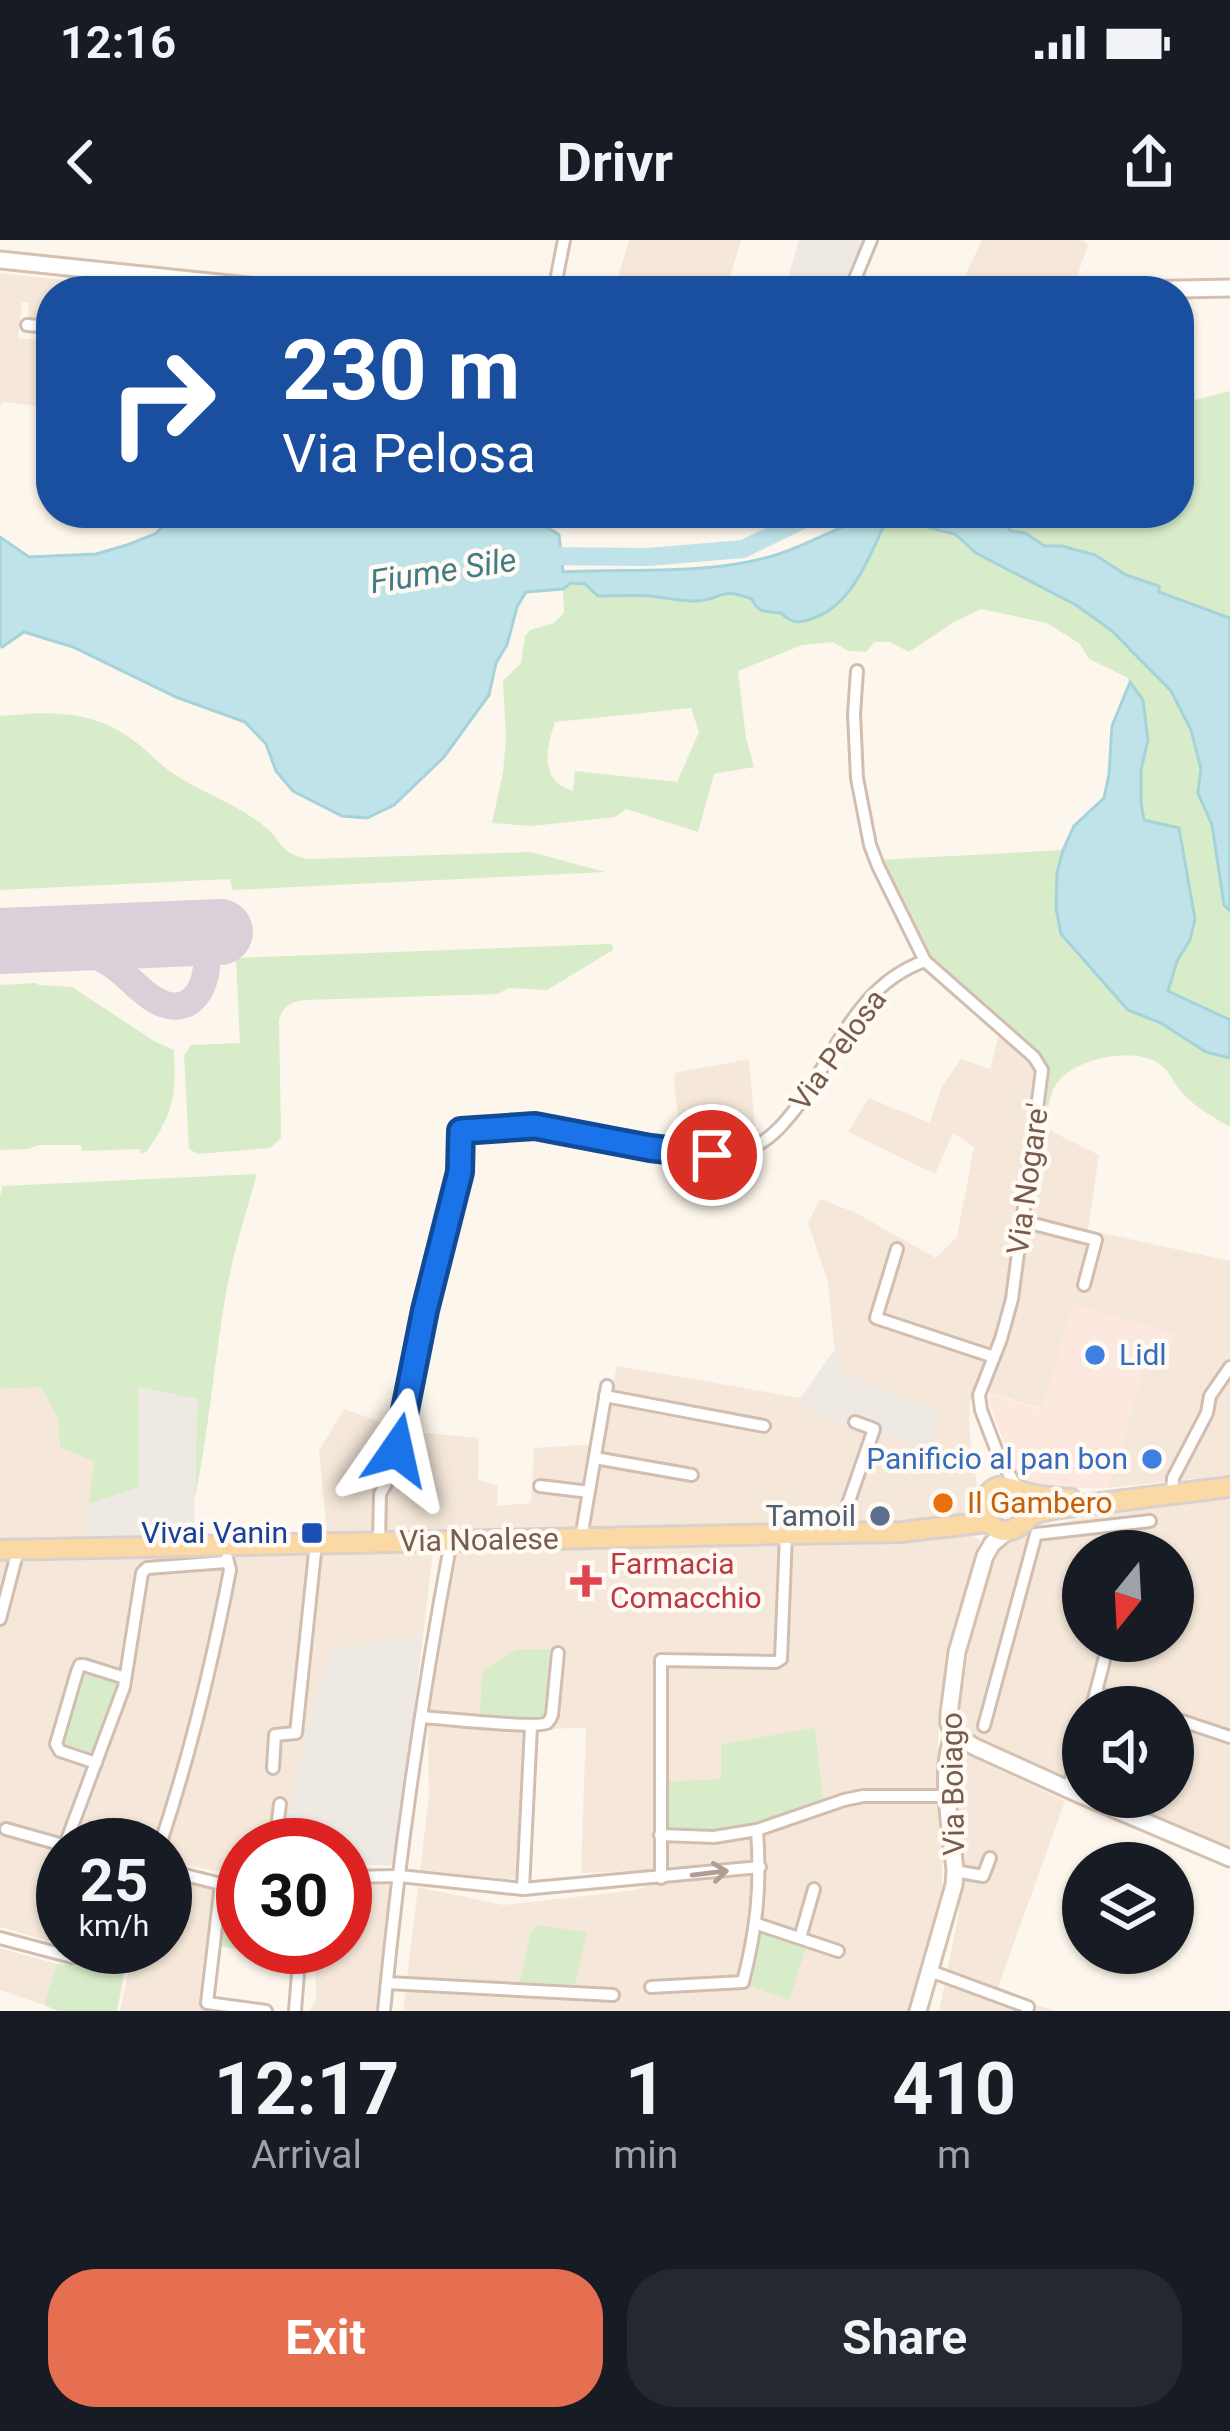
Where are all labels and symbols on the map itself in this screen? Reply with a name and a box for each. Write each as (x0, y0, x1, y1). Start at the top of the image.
water label: Fiume Sile (367, 540, 519, 601)
street label: Via Pelosa (782, 982, 893, 1117)
street label: Via Nogare' (1000, 1101, 1055, 1257)
pin (661, 1104, 763, 1206)
place label: Lidl (1119, 1337, 1167, 1372)
marker: Lidl (1082, 1342, 1108, 1368)
position arrow (334, 1387, 460, 1513)
place label: Panificio al pan bon (866, 1441, 1128, 1476)
marker: Panificio al pan bon (1139, 1446, 1165, 1472)
place label: Il Gambero (967, 1485, 1113, 1520)
marker: Il Gambero (930, 1490, 956, 1516)
place label: Tamoil (765, 1498, 856, 1533)
marker: Tamoil (867, 1503, 893, 1529)
place label: Vivai Vanin (141, 1515, 288, 1550)
marker: Vivai Vanin (299, 1520, 325, 1546)
street label: Via Noalese (399, 1521, 559, 1558)
north arrow (1062, 1530, 1194, 1662)
place label: Farmacia Comacchio (610, 1546, 762, 1615)
marker: Farmacia Comacchio (573, 1568, 599, 1594)
street label: Via Boiago (934, 1712, 971, 1856)
speed limit sign: 30 (216, 1818, 372, 1974)
one-way arrow (690, 1861, 729, 1884)

